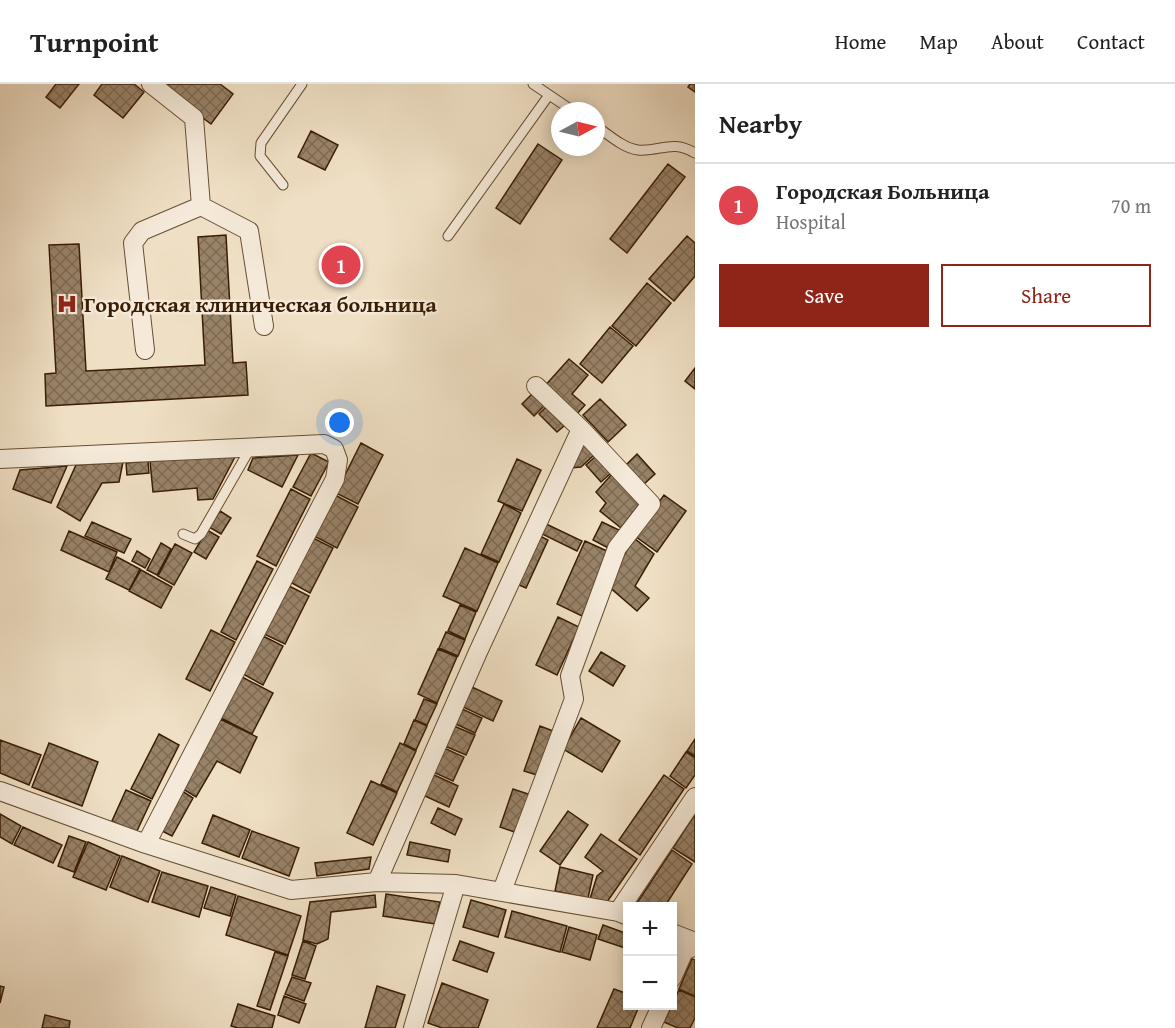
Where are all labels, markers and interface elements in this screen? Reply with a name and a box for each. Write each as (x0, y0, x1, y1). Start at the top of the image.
text: Turnpoint (30, 21, 159, 62)
text: Home (835, 26, 886, 57)
text: Map (919, 26, 958, 57)
text: About (991, 26, 1044, 57)
text: Contact (1077, 26, 1145, 57)
north arrow (551, 102, 605, 156)
text: Nearby (719, 104, 802, 143)
text: Городская Больница (776, 175, 989, 207)
text: 1 (733, 191, 744, 220)
text: 70 m (1111, 191, 1151, 220)
text: Hospital (776, 207, 846, 236)
pin: 1 (322, 242, 360, 288)
button: Save (719, 264, 929, 327)
button: Share (941, 264, 1151, 327)
place label: Городская клиническая больница (84, 288, 438, 320)
hospital icon: Городская клиническая больница (55, 292, 79, 316)
your location (325, 408, 354, 437)
map controls (623, 902, 677, 1010)
button: + (623, 902, 677, 956)
button: − (623, 956, 677, 1010)

